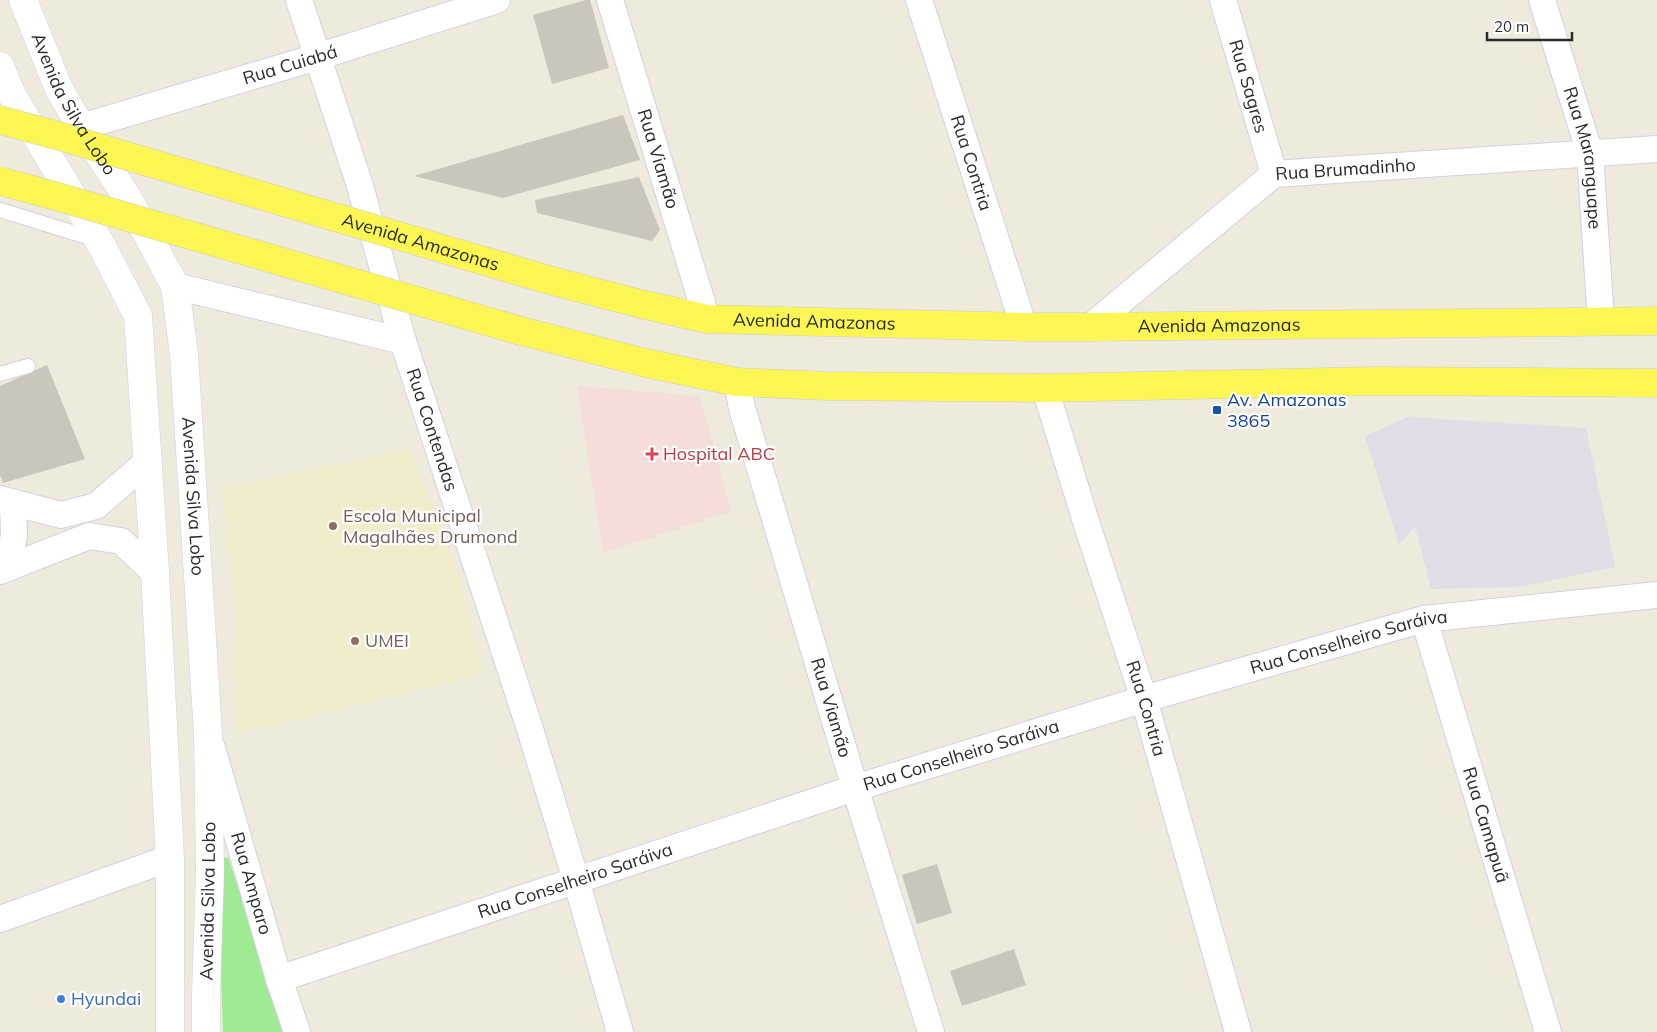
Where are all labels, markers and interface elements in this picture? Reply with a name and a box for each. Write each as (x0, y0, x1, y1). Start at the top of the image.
scale bar (1487, 10, 1572, 42)
text: 20 m (1494, 17, 1529, 36)
street label: Avenida Silva Lobo (26, 29, 122, 179)
street label: Rua Sagres (1224, 37, 1273, 136)
street label: Rua Cuiabá (240, 39, 340, 89)
street label: Rua Maranguape (1559, 84, 1607, 230)
street label: Rua Viamão (633, 106, 685, 211)
street label: Rua Contria (946, 112, 998, 213)
street label: Rua Brumadinho (1275, 153, 1416, 185)
street label: Avenida Amazonas (339, 208, 502, 276)
street label: Avenida Amazonas (733, 308, 896, 335)
street label: Avenida Amazonas (1138, 313, 1301, 337)
street label: Rua Contendas (402, 365, 463, 494)
place label: Av. Amazonas 3865 (1227, 388, 1347, 432)
marker: Av. Amazonas 3865 (1211, 404, 1223, 416)
street label: Avenida Silva Lobo (177, 416, 210, 576)
place label: Hospital ABC (663, 442, 775, 465)
marker: Hospital ABC (645, 447, 659, 461)
place label: Escola Municipal Magalhães Drumond (343, 504, 518, 548)
marker: Escola Municipal Magalhães Drumond (327, 520, 339, 532)
street label: Rua Conselheiro Saráiva (1247, 605, 1449, 679)
place label: UMEI (365, 629, 409, 652)
marker: UMEI (349, 635, 361, 647)
street label: Rua Viamão (806, 655, 857, 760)
street label: Rua Contria (1121, 657, 1172, 759)
street label: Rua Conselheiro Saráiva (860, 714, 1062, 796)
street label: Rua Camapuã (1458, 764, 1515, 885)
street label: Avenida Silva Lobo (195, 821, 220, 981)
street label: Rua Amparo (226, 829, 278, 937)
street label: Rua Conselheiro Saráiva (475, 837, 675, 923)
place label: Hyundai (71, 987, 141, 1010)
marker: Hyundai (55, 993, 67, 1005)

